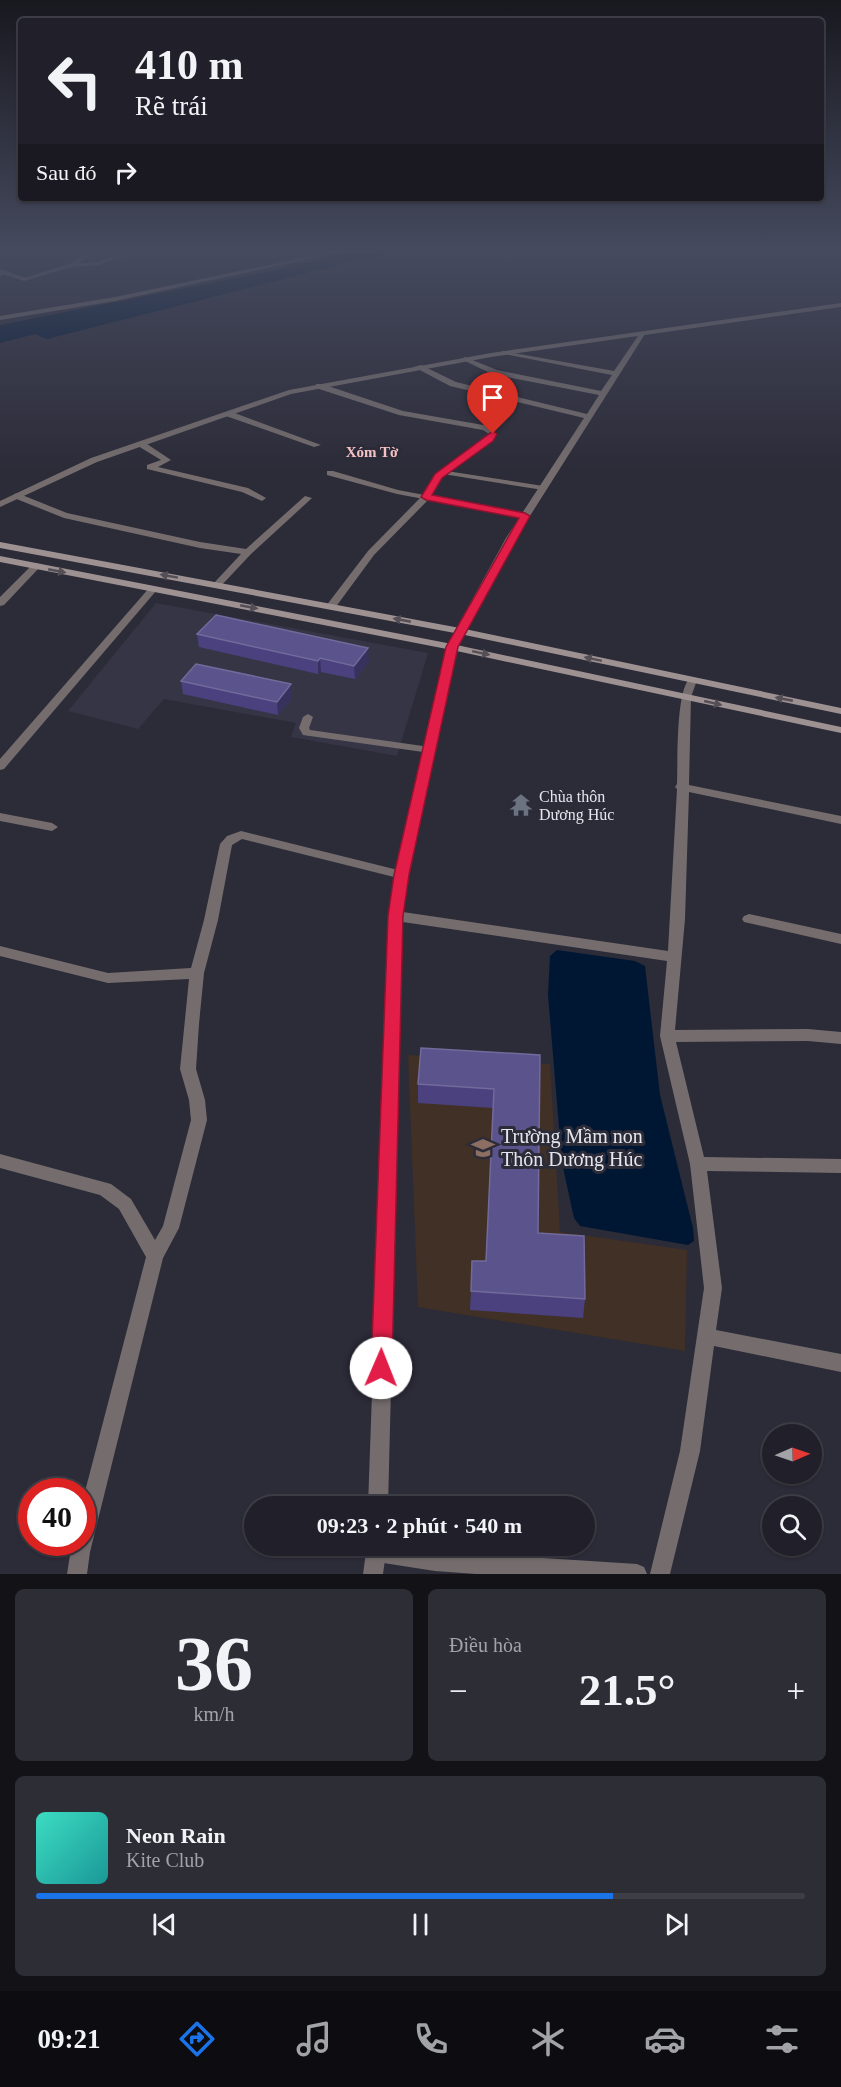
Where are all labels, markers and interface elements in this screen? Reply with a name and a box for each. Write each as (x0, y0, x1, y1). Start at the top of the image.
icon: left (36, 42, 114, 120)
text: 410 m (135, 42, 244, 88)
text: Rẽ trái (135, 91, 208, 121)
icon: right (109, 156, 142, 189)
text: Sau đó (36, 160, 97, 185)
pin (467, 372, 518, 434)
icon: arrive (476, 381, 509, 414)
district label: Xóm Tờ (346, 444, 399, 460)
one-way arrow (48, 566, 67, 575)
one-way arrow (159, 571, 178, 580)
one-way arrow (240, 603, 259, 612)
one-way arrow (392, 615, 411, 624)
one-way arrow (472, 649, 491, 658)
one-way arrow (583, 654, 602, 664)
one-way arrow (774, 694, 793, 703)
one-way arrow (704, 698, 722, 708)
place label: Chùa thôn Dương Húc (539, 788, 614, 824)
temple icon: Chùa thôn Dương Húc (508, 792, 534, 818)
place label: Trường Mầm non Thôn Dương Húc (501, 1125, 643, 1171)
school or university icon: Trường Mầm non Thôn Dương Húc (470, 1135, 496, 1161)
position arrow (349, 1336, 413, 1400)
north arrow (762, 1424, 822, 1484)
map controls (762, 1424, 822, 1556)
speed limit sign: 40 (18, 1478, 96, 1556)
button: search (762, 1496, 822, 1556)
text: 09:23 · 2 phút · 540 m (317, 1513, 522, 1538)
text: 36 (175, 1620, 253, 1707)
text: Điều hòa (449, 1634, 522, 1656)
text: 21.5° (579, 1665, 675, 1715)
text: − (449, 1673, 468, 1709)
text: + (786, 1673, 805, 1709)
text: km/h (193, 1703, 235, 1725)
text: Neon Rain (126, 1823, 226, 1848)
text: Kite Club (126, 1849, 204, 1871)
icon: previous (148, 1908, 181, 1941)
icon: pause (404, 1908, 437, 1941)
icon: next (660, 1908, 693, 1941)
icon: directions (176, 2018, 218, 2060)
icon: music (293, 2018, 335, 2060)
icon: phone (410, 2018, 452, 2060)
icon: climate (527, 2018, 569, 2060)
icon: car (644, 2018, 686, 2060)
icon: filters (761, 2018, 803, 2060)
text: 09:21 (38, 2024, 101, 2054)

